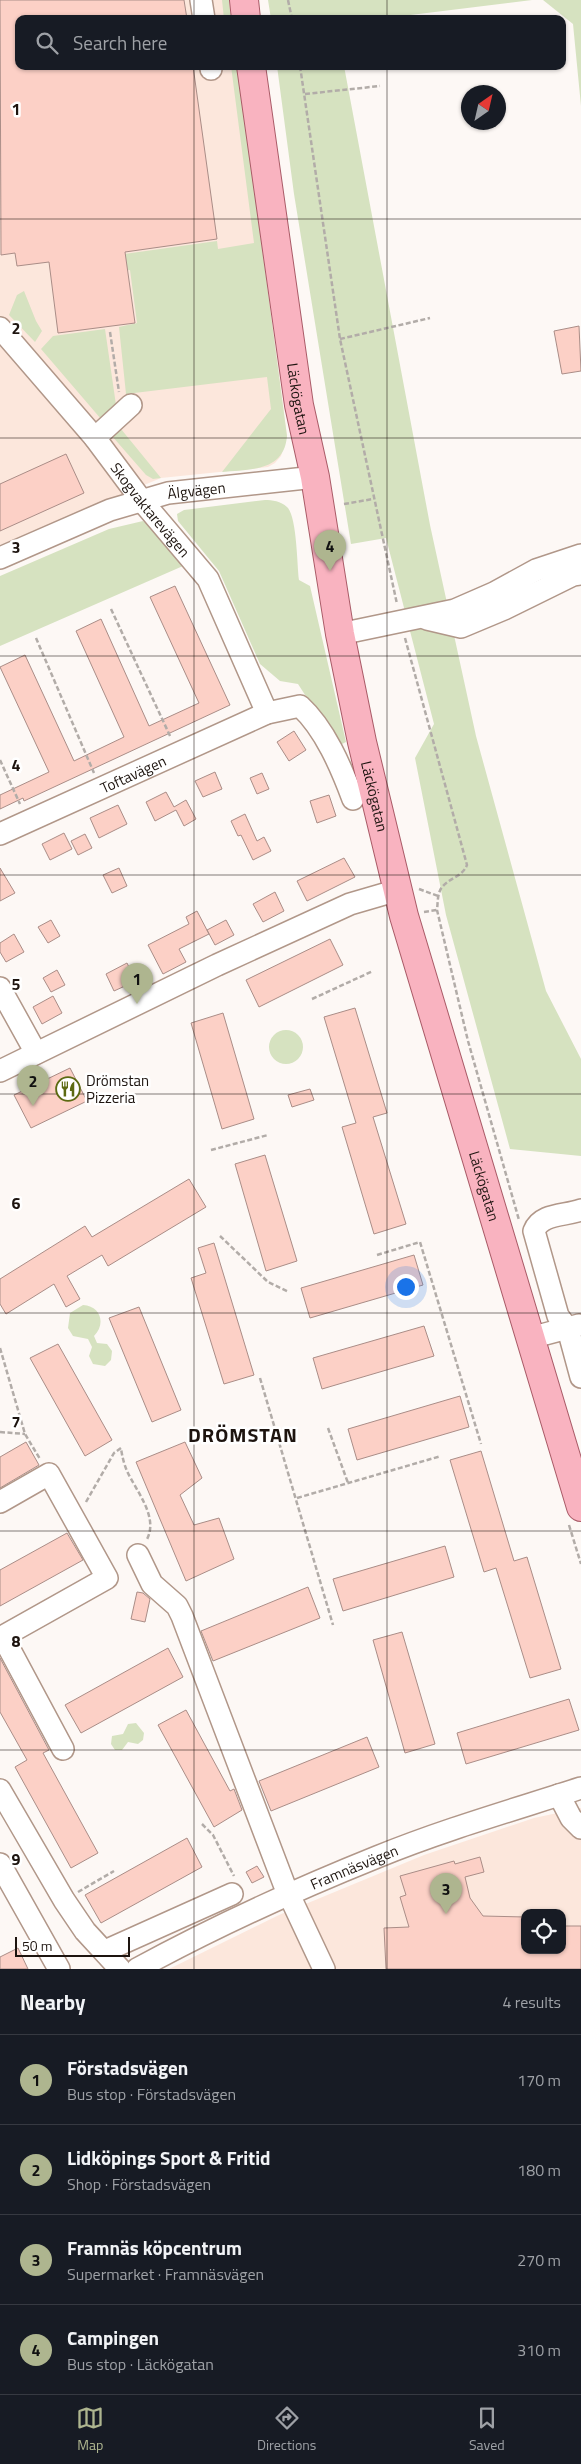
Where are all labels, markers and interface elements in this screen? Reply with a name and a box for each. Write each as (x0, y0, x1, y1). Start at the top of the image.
search box (15, 15, 566, 70)
text: Search here (73, 28, 167, 57)
icon: search (33, 29, 61, 57)
north arrow (461, 85, 506, 130)
text: 1 (12, 97, 20, 121)
text: 2 (12, 316, 20, 340)
street label: Läckögatan (282, 361, 317, 437)
street label: Skogvaktarevägen (105, 457, 196, 562)
street label: Älgvägen (166, 475, 227, 504)
pin: 4 (314, 530, 346, 571)
text: 3 (12, 535, 20, 559)
street label: Toftavägen (96, 749, 170, 799)
text: 4 (12, 753, 21, 777)
street label: Läckögatan (355, 758, 395, 834)
pin: 1 (121, 963, 153, 1004)
text: 5 (12, 972, 21, 996)
pin: 2 (17, 1065, 49, 1106)
place label: Drömstan Pizzeria (86, 1069, 149, 1109)
restaurant icon: Drömstan Pizzeria (55, 1076, 81, 1102)
street label: Läckögatan (463, 1148, 506, 1224)
text: 6 (12, 1191, 21, 1215)
your location (393, 1274, 419, 1300)
text: 7 (12, 1410, 20, 1434)
district label: DRÖMSTAN (188, 1419, 298, 1450)
text: 8 (12, 1629, 21, 1653)
street label: Framnäsvägen (306, 1838, 401, 1895)
text: 9 (12, 1847, 21, 1871)
pin: 3 (430, 1873, 462, 1914)
map controls (521, 1909, 566, 1954)
button: locate (521, 1909, 566, 1954)
scale bar (15, 1934, 130, 1957)
text: 50 m (22, 1935, 52, 1956)
text: Nearby (20, 1986, 85, 2018)
text: 4 results (502, 1990, 561, 2014)
text: Förstadsvägen (67, 2053, 188, 2082)
text: 1 (32, 2068, 40, 2092)
text: 170 m (517, 2068, 561, 2092)
text: Bus stop · Förstadsvägen (67, 2082, 236, 2106)
text: Lidköpings Sport & Fritid (67, 2143, 271, 2172)
text: 2 (32, 2158, 40, 2182)
text: 180 m (517, 2158, 561, 2182)
text: Shop · Förstadsvägen (67, 2172, 211, 2196)
text: Framnäs köpcentrum (67, 2233, 242, 2262)
text: 3 (32, 2248, 40, 2272)
text: 270 m (517, 2248, 561, 2272)
text: Supermarket · Framnäsvägen (67, 2262, 264, 2286)
text: Campingen (67, 2323, 159, 2352)
text: 4 (32, 2338, 40, 2362)
text: 310 m (517, 2338, 561, 2362)
text: Bus stop · Läckögatan (67, 2352, 214, 2376)
tab: Map (76, 2404, 104, 2455)
tab: Directions (257, 2404, 316, 2455)
tab: Saved (469, 2404, 505, 2455)

